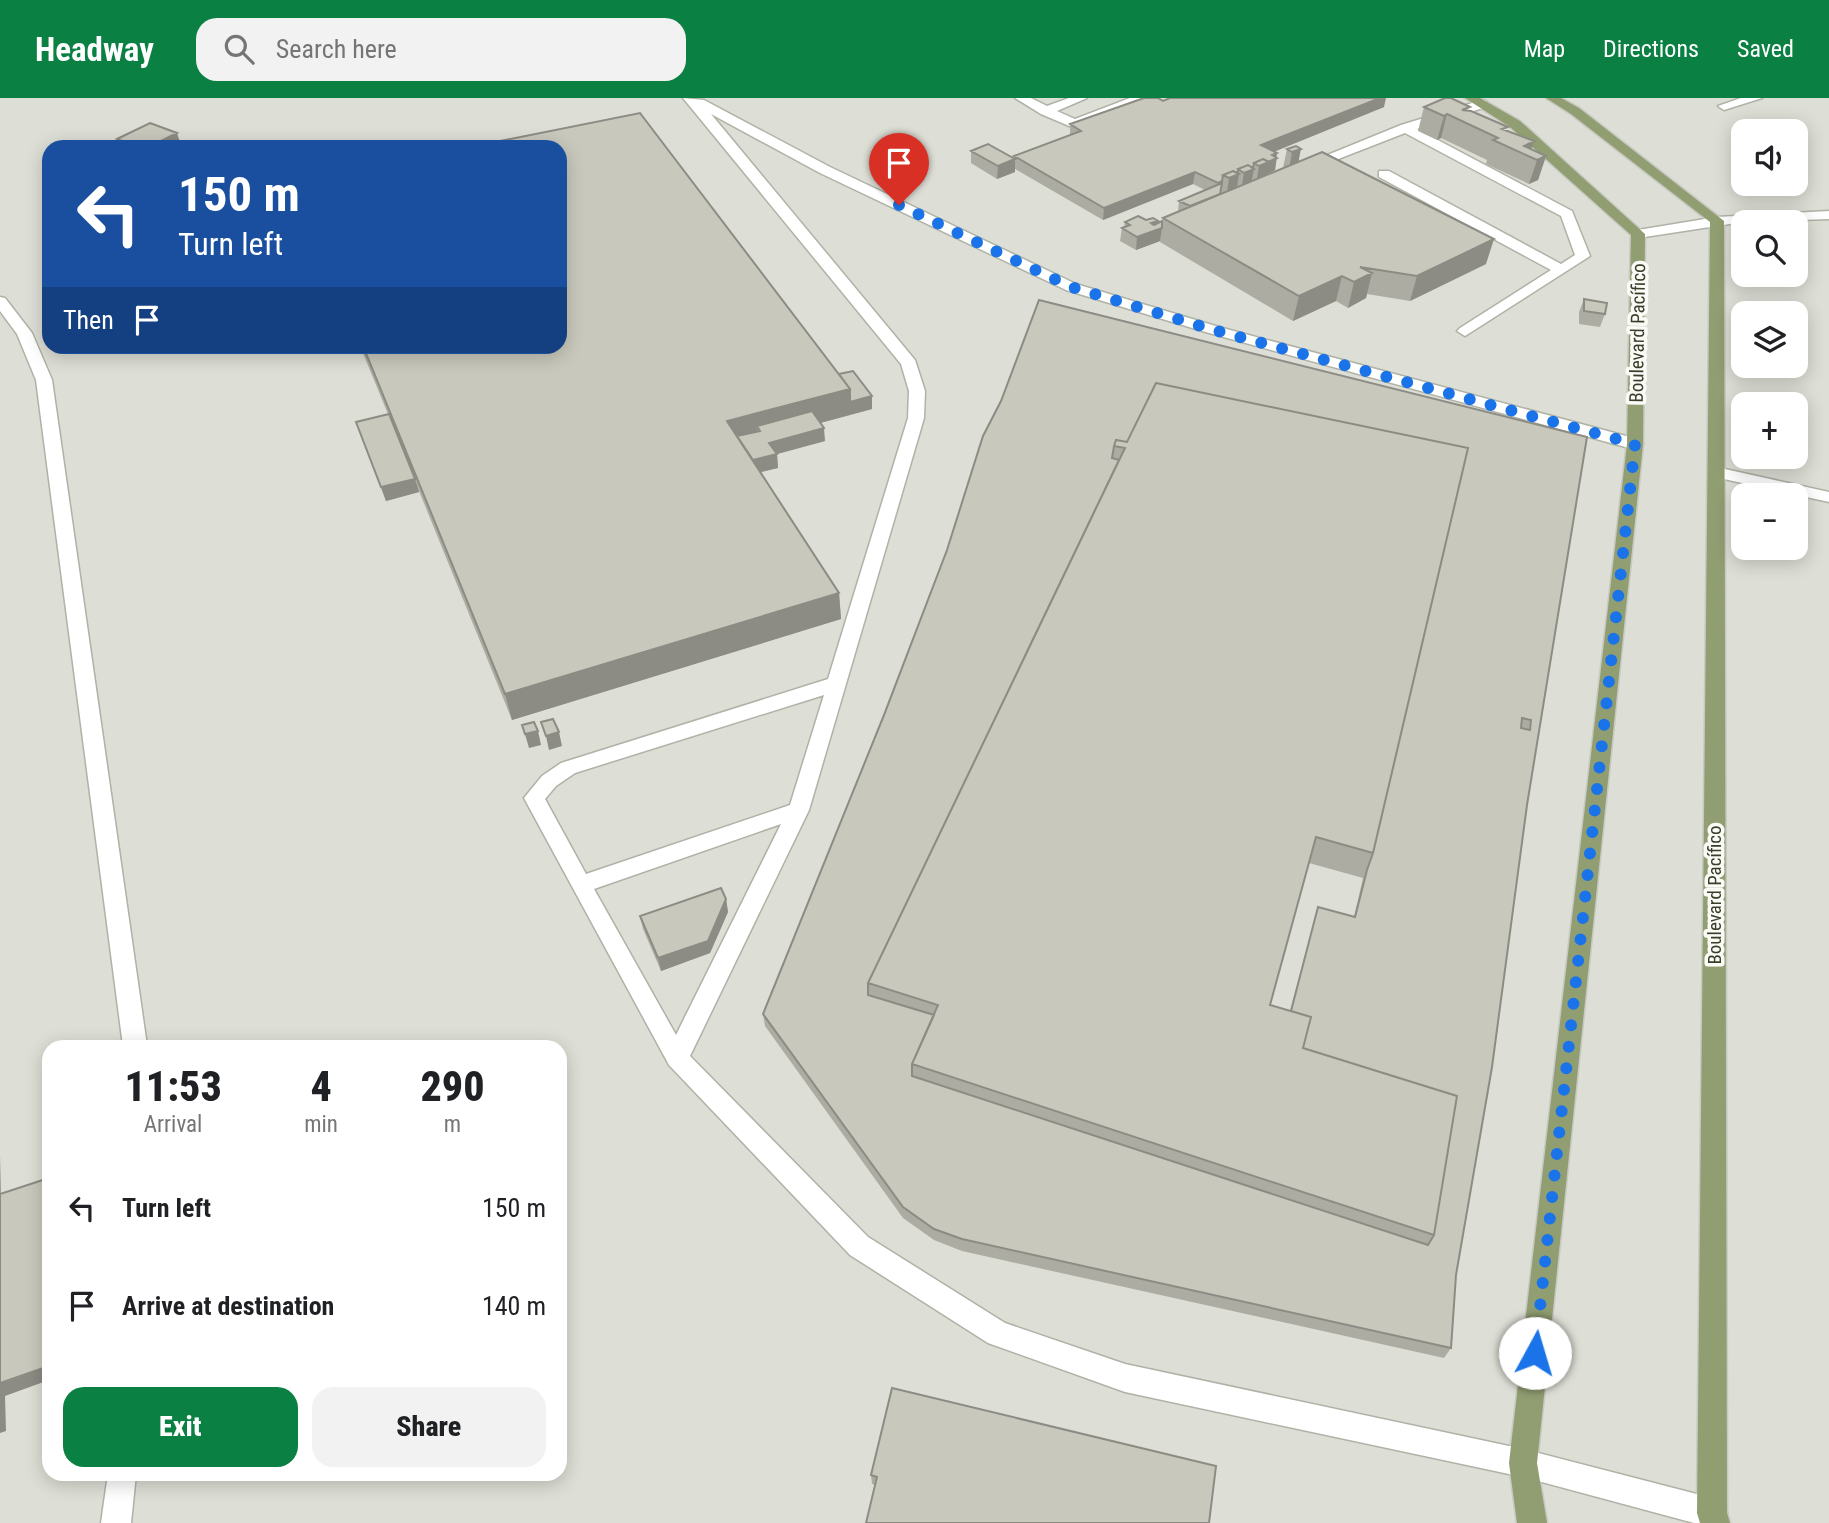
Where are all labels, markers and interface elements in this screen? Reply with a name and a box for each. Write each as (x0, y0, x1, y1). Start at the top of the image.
search box (196, 18, 686, 81)
text: Headway (35, 30, 154, 69)
icon: search (220, 30, 258, 68)
text: Search here (276, 34, 397, 64)
text: Map (1524, 35, 1565, 63)
text: Directions (1603, 35, 1699, 63)
text: Saved (1737, 35, 1794, 63)
map controls (1731, 119, 1808, 560)
button: sound (1731, 119, 1808, 196)
pin (869, 133, 929, 205)
icon: arrive (880, 144, 918, 182)
text: 150 m (178, 166, 300, 223)
icon: left (63, 168, 154, 259)
button: search (1731, 210, 1808, 287)
text: Turn left (178, 225, 283, 263)
street label: Boulevard Pacífico (1625, 263, 1650, 403)
icon: arrive (128, 301, 166, 339)
button: layers (1731, 301, 1808, 378)
text: Then (63, 305, 114, 335)
button: + (1731, 392, 1808, 469)
button: − (1731, 483, 1808, 560)
street label: Boulevard Pacífico (1703, 825, 1726, 965)
text: 11:53 (124, 1062, 222, 1111)
text: 4 (310, 1062, 332, 1111)
text: 290 (420, 1062, 485, 1111)
text: Arrival (144, 1111, 202, 1138)
text: min (304, 1111, 338, 1138)
text: m (444, 1111, 461, 1138)
icon: left (63, 1189, 101, 1227)
text: Turn left (122, 1193, 211, 1223)
text: 150 m (482, 1193, 546, 1223)
icon: arrive (63, 1287, 101, 1325)
text: Arrive at destination (122, 1291, 334, 1321)
text: 140 m (482, 1291, 546, 1321)
position arrow (1498, 1316, 1572, 1390)
button: Exit (63, 1387, 298, 1467)
button: Share (312, 1387, 546, 1467)

